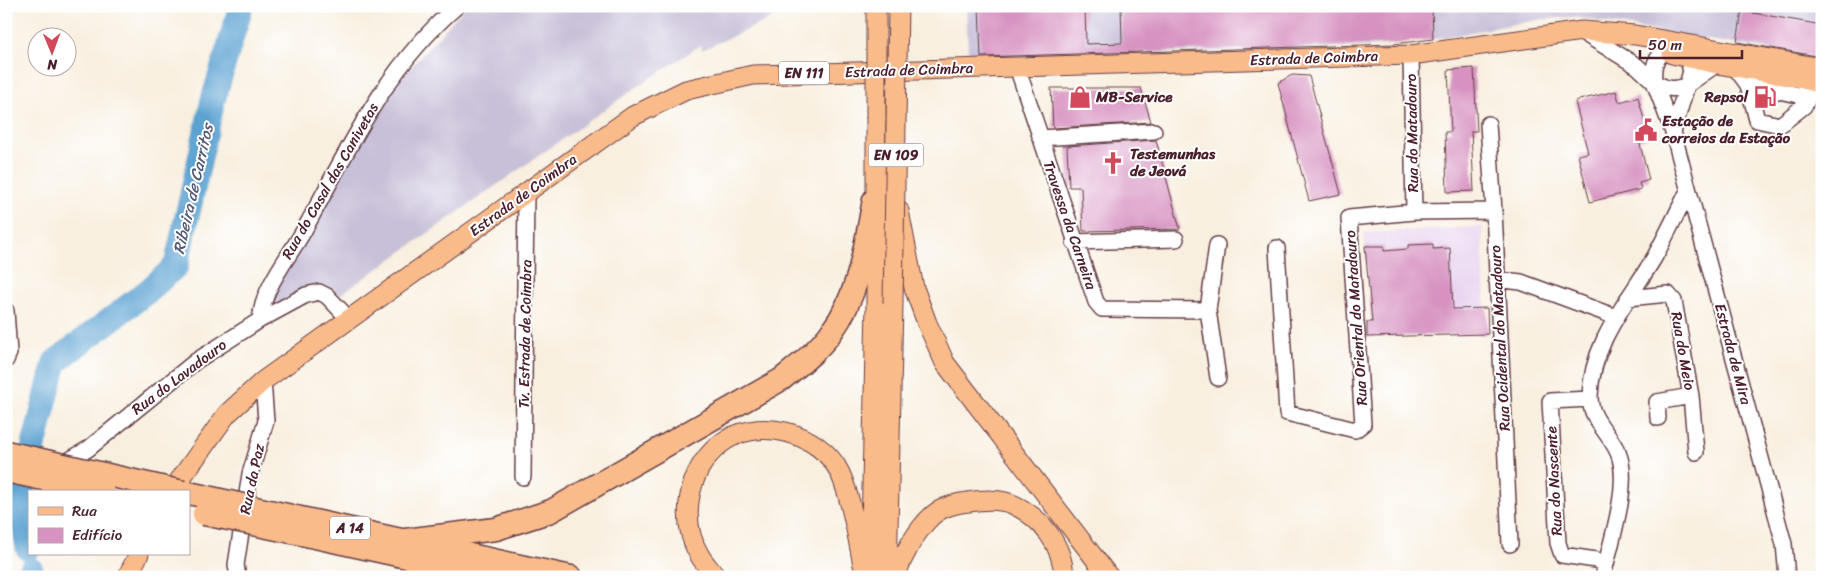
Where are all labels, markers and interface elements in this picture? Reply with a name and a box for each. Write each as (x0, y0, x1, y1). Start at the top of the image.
north arrow (28, 28, 78, 78)
scale bar (1640, 28, 1743, 60)
text: 50 m (1648, 32, 1683, 58)
street label: Estrada de Coimbra (1249, 43, 1379, 73)
text: N (47, 52, 58, 77)
street label: Estrada de Coimbra (844, 55, 974, 85)
road number: EN 111 (779, 62, 829, 84)
street label: Rua do Matadouro (1398, 73, 1426, 193)
shop icon: MB-Service (1067, 84, 1093, 110)
place label: MB-Service (1095, 84, 1173, 110)
place label: Repsol (1703, 84, 1749, 110)
fuel station icon: Repsol (1752, 84, 1778, 110)
street label: Rua do Casal das Canivetas (274, 97, 386, 264)
place label: Estação de correios da Estação (1661, 108, 1791, 151)
public building icon: Estação de correios da Estação (1633, 117, 1659, 143)
water label: Ribeira de Carritos (164, 119, 223, 257)
place label: Testemunhas de Jeová (1130, 141, 1216, 184)
road number: EN 109 (868, 144, 924, 166)
street label: Estrada de Coimbra (463, 146, 583, 243)
church icon: Testemunhas de Jeová (1100, 150, 1126, 176)
street label: Travessa da Carneira (1036, 157, 1104, 294)
street label: Rua Oriental do Matadouro (1337, 229, 1375, 407)
street label: Rua Ocidental do Matadouro (1482, 244, 1518, 432)
street label: Tv. Estrada de Coimbra (511, 259, 539, 409)
street label: Estrada de Mira (1707, 300, 1759, 408)
street label: Rua do Meio (1663, 310, 1703, 393)
street label: Rua do Lavadouro (126, 332, 233, 422)
street label: Rua do Nascente (1538, 426, 1570, 536)
street label: Rua da Paz (232, 440, 272, 517)
legend (28, 490, 190, 556)
text: Rua (72, 498, 97, 524)
road number: A 14 (330, 516, 370, 540)
text: Edifício (72, 522, 123, 548)

